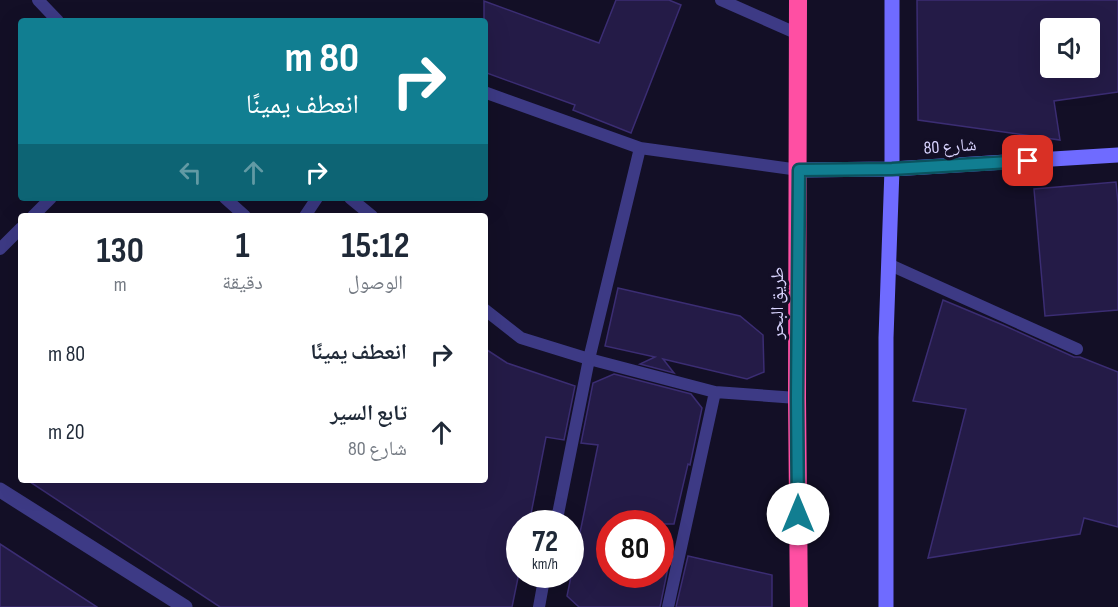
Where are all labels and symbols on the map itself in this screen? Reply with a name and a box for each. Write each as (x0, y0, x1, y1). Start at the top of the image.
street label: شارع 80 (923, 134, 977, 159)
pin (1002, 135, 1053, 186)
street label: طريق البحر (767, 267, 788, 340)
position arrow (766, 482, 830, 546)
speed limit sign: 80 (596, 510, 674, 588)

